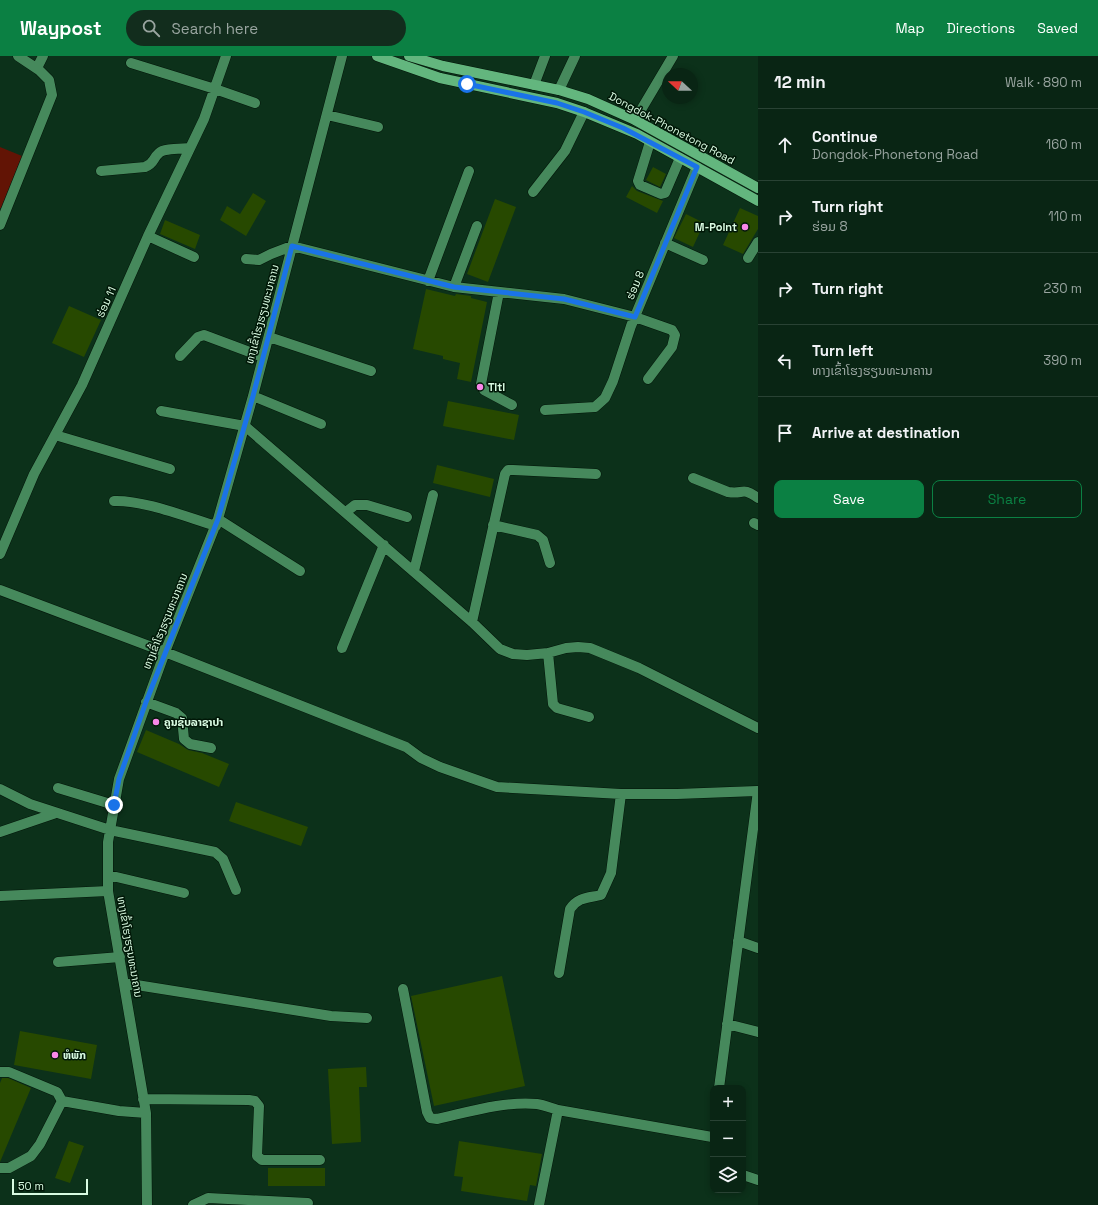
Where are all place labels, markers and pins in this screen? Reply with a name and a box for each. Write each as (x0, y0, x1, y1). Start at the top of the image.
place label: M-Point (695, 220, 737, 234)
marker: M-Point (740, 222, 750, 232)
place label: Titi (488, 380, 505, 394)
marker: Titi (475, 382, 485, 392)
place label: ຄູນຊັບລາຊາປາ (164, 715, 223, 729)
marker: ຄູນຊັບລາຊາປາ (151, 717, 161, 727)
place label: ຫໍພັກ (63, 1048, 86, 1062)
marker: ຫໍພັກ (50, 1050, 60, 1060)

